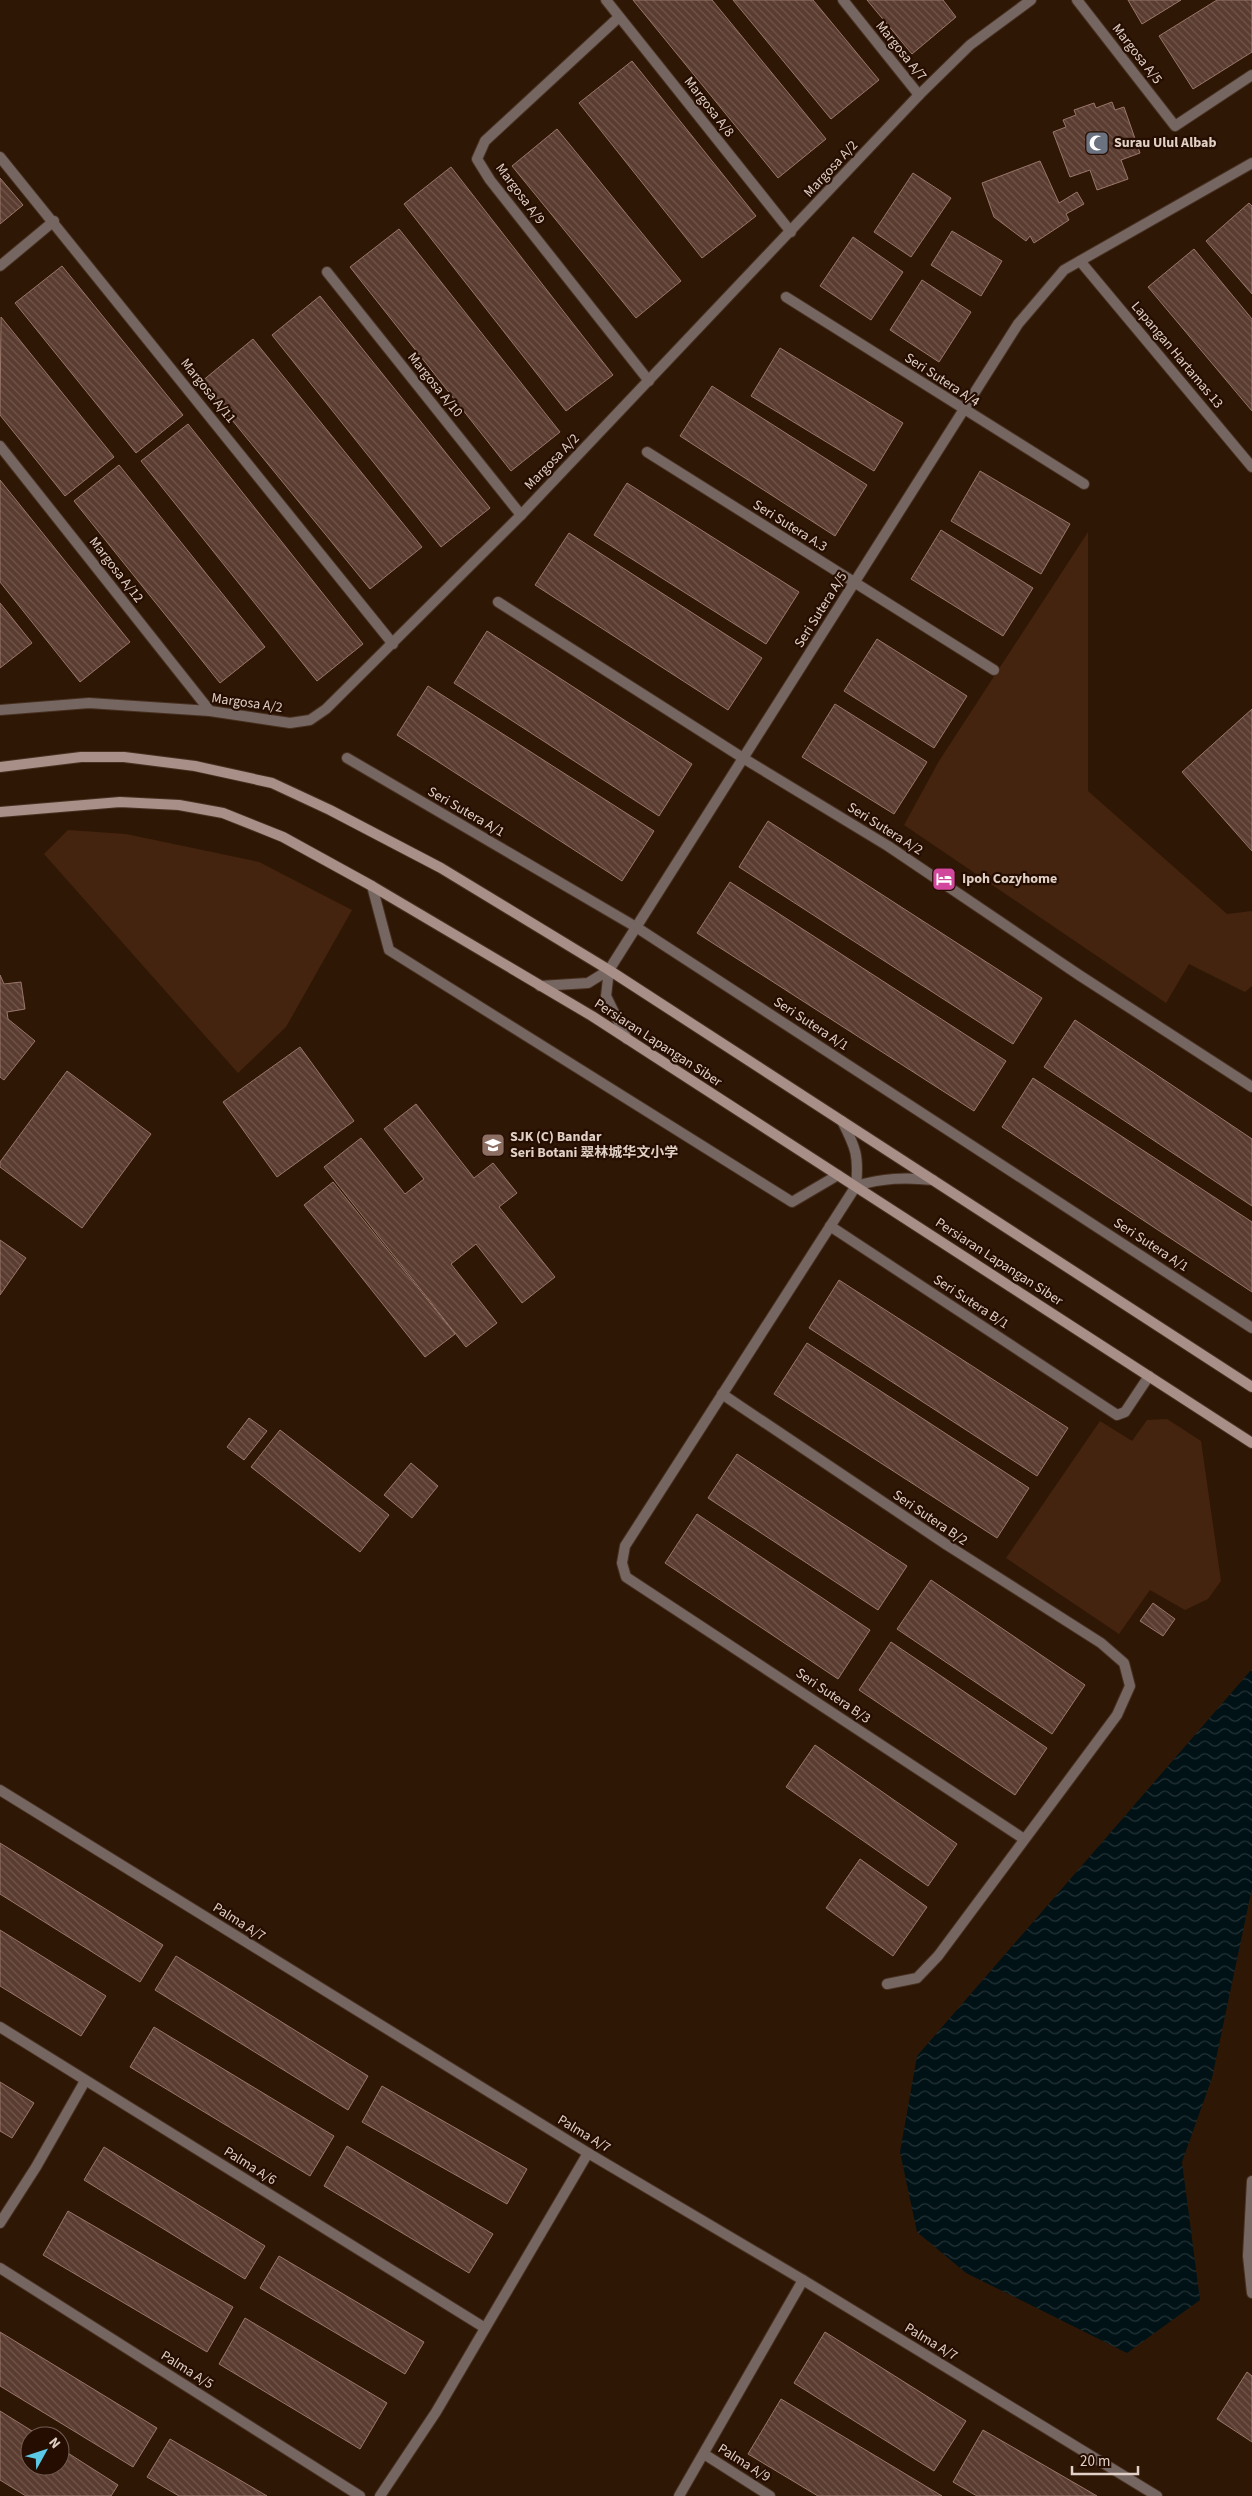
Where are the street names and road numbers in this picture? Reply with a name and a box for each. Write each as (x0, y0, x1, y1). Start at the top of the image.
street label: Margosa A/7 (871, 17, 931, 85)
street label: Margosa A/5 (1107, 20, 1167, 88)
street label: Margosa A/8 (679, 73, 739, 141)
street label: Margosa A/2 (799, 136, 863, 202)
street label: Margosa A/9 (490, 159, 550, 229)
street label: Lapangan Hartamas 13 (1126, 297, 1228, 413)
street label: Margosa A/10 (403, 348, 468, 422)
street label: Seri Sutera A/4 (901, 348, 984, 412)
street label: Margosa A/11 (176, 354, 241, 428)
street label: Margosa A/2 (520, 429, 584, 495)
street label: Seri Sutera A.3 (749, 495, 831, 557)
street label: Margosa A/12 (84, 533, 148, 607)
street label: Seri Sutera A/5 (790, 568, 852, 652)
street label: Margosa A/2 (210, 688, 284, 718)
street label: Seri Sutera A/1 (424, 782, 508, 842)
street label: Seri Sutera A/2 (843, 798, 927, 860)
street label: Seri Sutera A/1 (770, 992, 853, 1056)
street label: Persiaran Lapangan Siber (590, 994, 726, 1092)
street label: Persiaran Lapangan Siber (931, 1213, 1067, 1311)
street label: Seri Sutera A/1 (1110, 1213, 1193, 1277)
street label: Seri Sutera B/1 (929, 1270, 1013, 1334)
street label: Seri Sutera B/2 (889, 1486, 972, 1551)
street label: Seri Sutera B/3 (792, 1664, 875, 1729)
street label: Palma A/7 (209, 1898, 269, 1946)
street label: Palma A/7 (554, 2110, 614, 2158)
street label: Palma A/6 (220, 2142, 280, 2190)
street label: Palma A/7 (901, 2318, 961, 2366)
street label: Palma A/5 (157, 2346, 217, 2394)
street label: Palma A/9 (714, 2439, 774, 2487)

